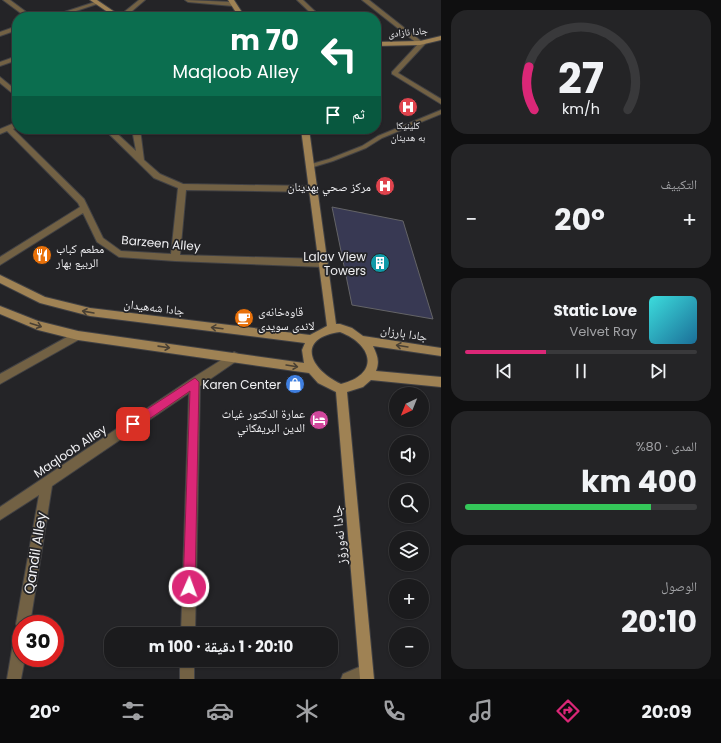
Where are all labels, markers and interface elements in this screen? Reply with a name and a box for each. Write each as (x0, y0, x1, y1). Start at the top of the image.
text: 70 m (230, 21, 299, 60)
street label: جادا ئازادی (387, 23, 429, 41)
icon: left (313, 28, 365, 80)
text: 27 (558, 49, 604, 108)
text: Maqloob Alley (172, 59, 299, 84)
hospital icon: كلينيكا به هدينان (397, 96, 419, 118)
text: km/h (562, 98, 600, 118)
text: ثم (352, 103, 365, 124)
icon: arrive (322, 104, 344, 126)
place label: كلينيكا به هدينان (391, 118, 425, 145)
hospital icon: مركز صحي بهدينان (374, 175, 396, 197)
text: التكييف (661, 175, 697, 194)
place label: مركز صحي بهدينان (288, 178, 371, 197)
text: 20° (554, 198, 605, 241)
text: − (465, 204, 477, 235)
text: + (682, 204, 697, 235)
street label: Barzeen Alley (121, 231, 202, 255)
place label: مطعم كباب الربيع بهار (55, 240, 104, 271)
restaurant icon: مطعم كباب الربيع بهار (31, 244, 53, 266)
place label: Lalav View Towers (303, 248, 366, 279)
building icon: Lalav View Towers (369, 252, 391, 274)
street label: جادا شەهیدان (123, 295, 186, 319)
text: Static Love (553, 300, 637, 321)
place label: قاوەخانەی لاندی سویدی (258, 303, 315, 334)
one-way arrow (82, 307, 95, 315)
cafe icon: قاوەخانەی لاندی سویدی (233, 307, 255, 329)
street label: جادا بارزان (379, 321, 429, 345)
one-way arrow (30, 322, 42, 330)
text: Velvet Ray (569, 322, 637, 341)
one-way arrow (211, 324, 224, 332)
one-way arrow (396, 342, 409, 350)
one-way arrow (157, 343, 170, 351)
icon: previous (493, 360, 515, 382)
icon: pause (570, 360, 592, 382)
icon: next (647, 360, 669, 382)
one-way arrow (286, 362, 299, 370)
shop icon: Karen Center (284, 373, 306, 395)
place label: Karen Center (202, 376, 282, 393)
north arrow (389, 387, 429, 427)
map controls (389, 387, 429, 667)
place label: عمارة الدكتور غياث الدين البريفكاني (222, 405, 305, 438)
pin (116, 407, 150, 441)
hotel icon: عمارة الدكتور غياث الدين البريفكاني (308, 409, 330, 431)
icon: arrive (122, 413, 144, 435)
street label: Maqloob Alley (30, 420, 110, 482)
button: sound (389, 435, 429, 475)
text: المدى · 80% (636, 437, 697, 456)
text: 400 km (581, 460, 697, 503)
button: search (389, 483, 429, 523)
street label: جادا نەورۆز (326, 504, 352, 566)
street label: Qandil Alley (19, 511, 51, 595)
button: layers (389, 531, 429, 571)
position arrow (168, 566, 210, 608)
text: الوصول (661, 577, 697, 596)
button: + (389, 579, 429, 619)
text: 20:10 (621, 600, 697, 643)
speed limit sign: 30 (12, 615, 64, 667)
button: − (389, 627, 429, 667)
text: 20:10 · 1 دقيقة · 100 m (149, 636, 293, 657)
icon: filters (119, 697, 147, 725)
icon: car (206, 697, 234, 725)
icon: climate (293, 697, 321, 725)
icon: phone (380, 697, 408, 725)
icon: music (467, 697, 495, 725)
icon: directions (554, 697, 582, 725)
text: 20° (30, 699, 60, 724)
text: 20:09 (642, 699, 691, 724)

